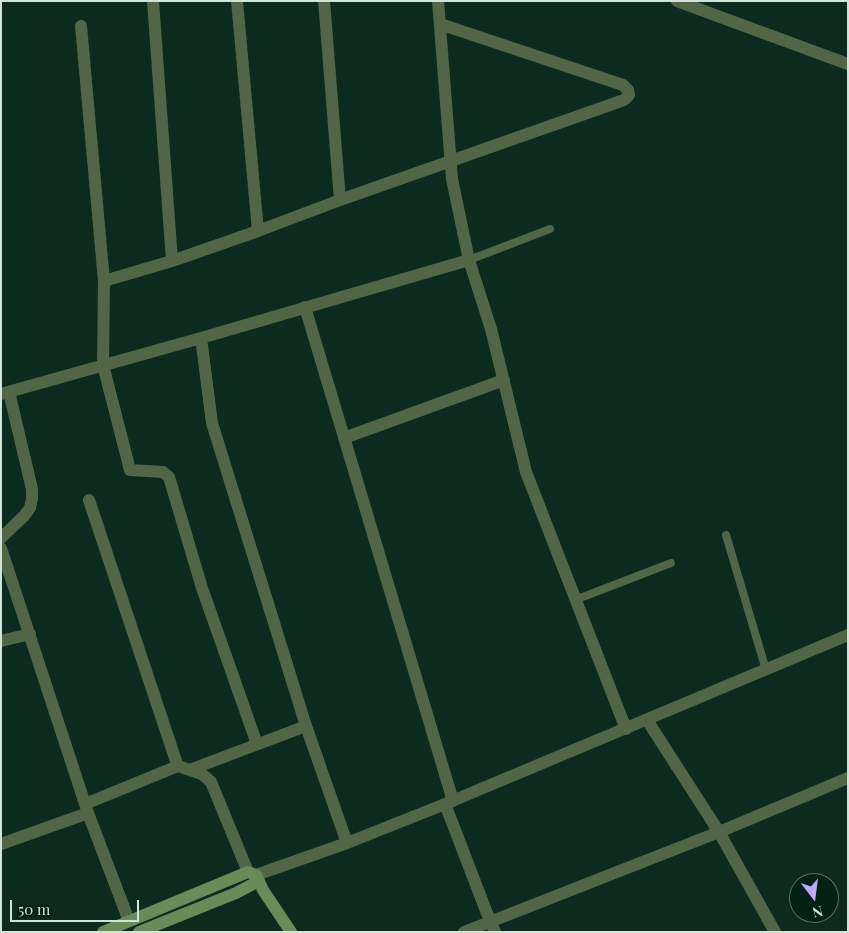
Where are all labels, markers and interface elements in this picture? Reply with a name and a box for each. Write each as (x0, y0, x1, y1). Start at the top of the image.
north arrow (789, 873, 839, 923)
scale bar (12, 890, 141, 922)
text: 50 m (18, 899, 50, 919)
text: N (810, 902, 825, 922)

